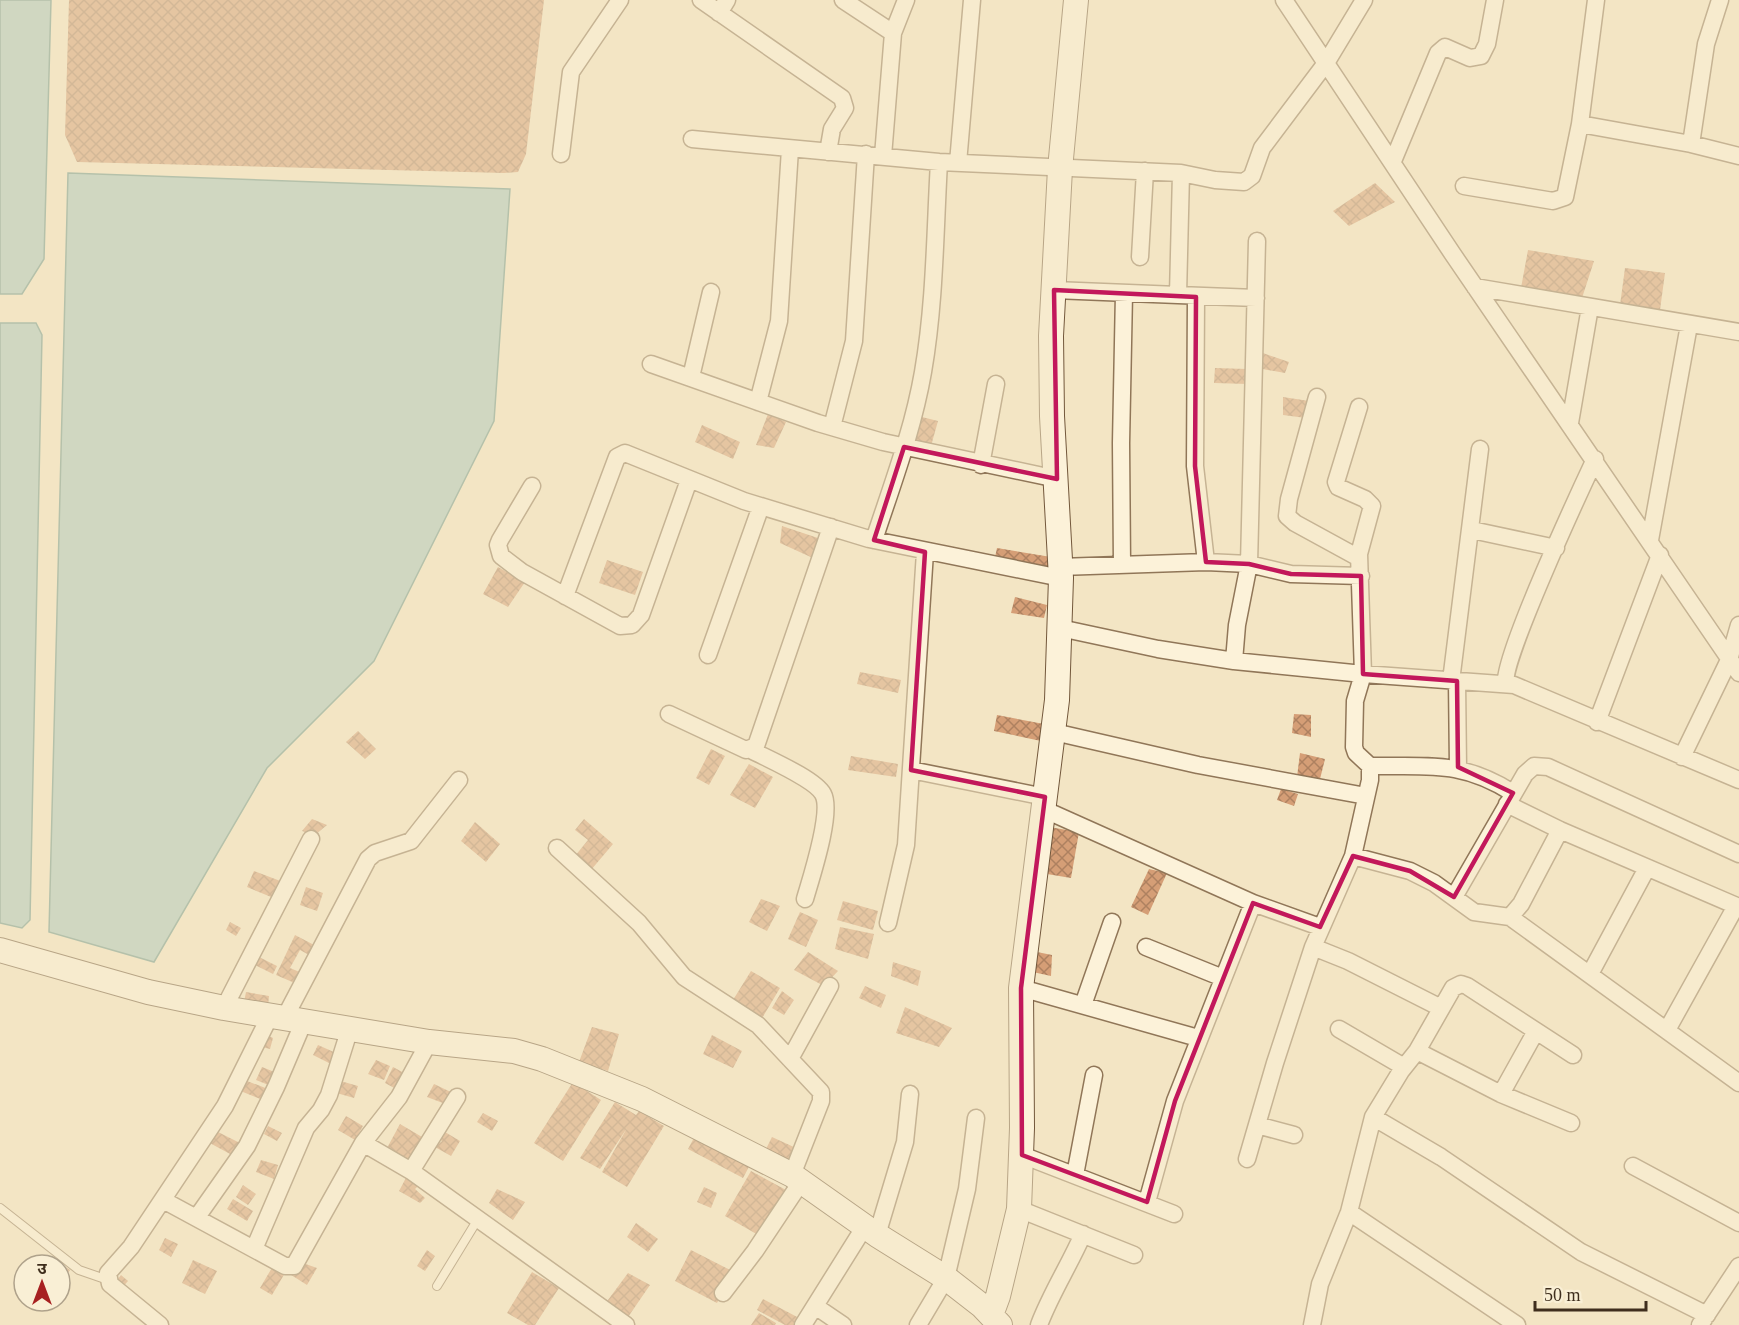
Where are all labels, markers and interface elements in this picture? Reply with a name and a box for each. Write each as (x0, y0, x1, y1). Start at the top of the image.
north arrow (12, 1253, 72, 1313)
text: उ (37, 1260, 47, 1277)
scale bar (1535, 1274, 1646, 1312)
text: 50 m (1544, 1285, 1581, 1305)

